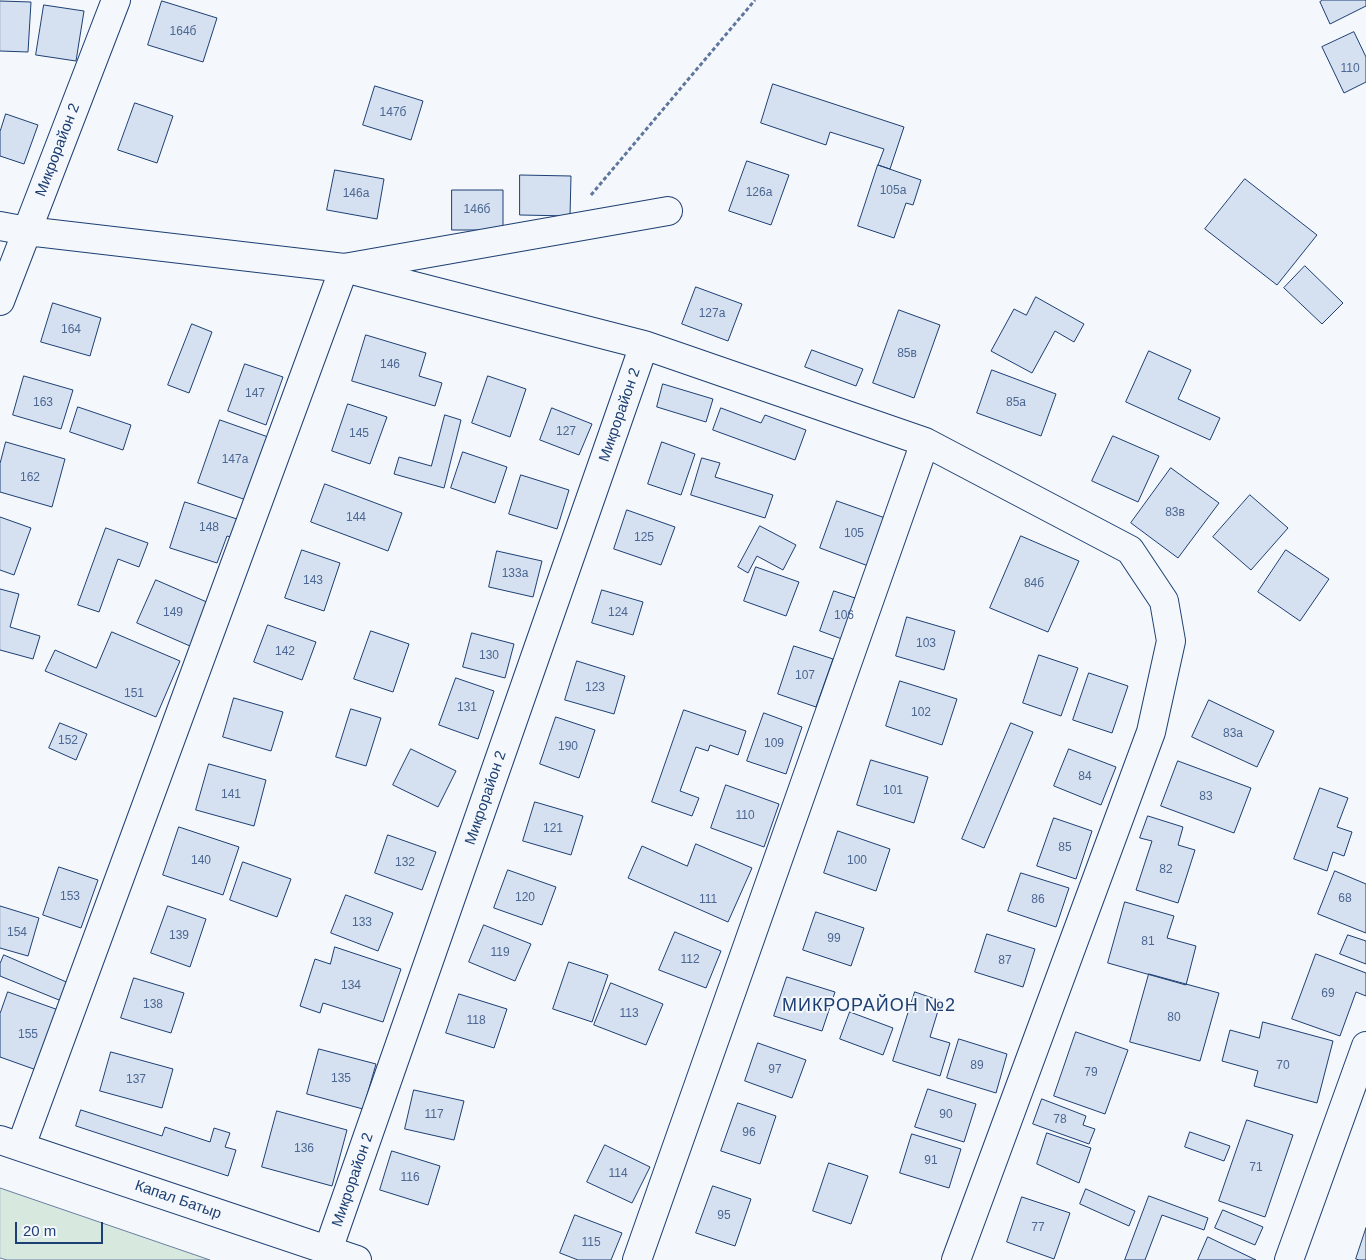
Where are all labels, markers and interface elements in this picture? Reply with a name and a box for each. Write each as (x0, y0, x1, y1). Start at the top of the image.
house number: 164б (170, 25, 196, 39)
house number: 110 (1340, 62, 1360, 76)
street label: Микрорайон 2 (32, 101, 84, 199)
house number: 147б (380, 106, 406, 120)
house number: 105а (880, 184, 906, 198)
house number: 126а (746, 186, 772, 200)
house number: 146а (343, 187, 369, 201)
house number: 146б (464, 203, 490, 217)
house number: 127а (699, 307, 725, 321)
house number: 164 (61, 323, 81, 337)
house number: 85в (897, 347, 917, 361)
house number: 146 (380, 358, 400, 372)
street label: Микрорайон 2 (595, 366, 645, 464)
house number: 147 (245, 387, 265, 401)
house number: 163 (33, 396, 53, 410)
house number: 85а (1006, 396, 1026, 410)
house number: 127 (556, 425, 576, 439)
house number: 145 (349, 427, 369, 441)
house number: 147а (222, 453, 248, 467)
house number: 162 (20, 471, 40, 485)
house number: 83в (1165, 506, 1185, 520)
house number: 144 (346, 511, 366, 525)
house number: 148 (199, 521, 219, 535)
house number: 105 (844, 527, 864, 541)
house number: 125 (634, 531, 654, 545)
house number: 133а (502, 567, 528, 581)
house number: 143 (303, 574, 323, 588)
house number: 84б (1024, 577, 1044, 591)
house number: 149 (163, 606, 183, 620)
house number: 124 (608, 606, 628, 620)
house number: 106 (834, 609, 854, 623)
house number: 103 (916, 637, 936, 651)
house number: 142 (275, 645, 295, 659)
house number: 130 (479, 649, 499, 663)
house number: 107 (795, 669, 815, 683)
house number: 123 (585, 681, 605, 695)
house number: 151 (124, 687, 144, 701)
house number: 131 (457, 701, 477, 715)
house number: 102 (911, 706, 931, 720)
house number: 83а (1223, 727, 1243, 741)
house number: 152 (58, 734, 78, 748)
house number: 109 (764, 737, 784, 751)
house number: 190 (558, 740, 578, 754)
street label: Микрорайон 2 (461, 749, 511, 847)
house number: 84 (1078, 770, 1092, 784)
house number: 101 (883, 784, 903, 798)
house number: 141 (221, 788, 241, 802)
house number: 83 (1199, 790, 1213, 804)
house number: 110 (735, 809, 755, 823)
house number: 121 (543, 822, 563, 836)
house number: 85 (1058, 841, 1072, 855)
house number: 140 (191, 854, 211, 868)
house number: 100 (847, 854, 867, 868)
house number: 132 (395, 856, 415, 870)
house number: 82 (1159, 863, 1173, 877)
house number: 153 (60, 890, 80, 904)
house number: 120 (515, 891, 535, 905)
house number: 68 (1338, 892, 1352, 906)
house number: 111 (699, 893, 717, 907)
house number: 86 (1031, 893, 1045, 907)
house number: 133 (352, 916, 372, 930)
house number: 154 (7, 926, 27, 940)
house number: 139 (169, 929, 189, 943)
house number: 99 (827, 932, 841, 946)
house number: 81 (1141, 935, 1155, 949)
house number: 119 (490, 946, 510, 960)
house number: 112 (680, 953, 700, 967)
house number: 87 (998, 954, 1012, 968)
house number: 134 (341, 979, 361, 993)
house number: 69 (1321, 987, 1335, 1001)
district label: МИКРОРАЙОН №2 (780, 995, 958, 1017)
house number: 138 (143, 998, 163, 1012)
house number: 113 (619, 1007, 639, 1021)
house number: 80 (1167, 1011, 1181, 1025)
house number: 118 (466, 1014, 486, 1028)
house number: 155 (18, 1028, 38, 1042)
house number: 89 (970, 1059, 984, 1073)
house number: 70 (1276, 1059, 1290, 1073)
house number: 97 (768, 1063, 782, 1077)
house number: 79 (1084, 1066, 1098, 1080)
house number: 135 (331, 1072, 351, 1086)
house number: 137 (126, 1073, 146, 1087)
house number: 117 (424, 1108, 444, 1122)
house number: 90 (939, 1108, 953, 1122)
house number: 78 (1053, 1113, 1067, 1127)
house number: 96 (742, 1126, 756, 1140)
street label: Микрорайон 2 (328, 1131, 378, 1229)
house number: 136 (294, 1142, 314, 1156)
house number: 91 (924, 1154, 938, 1168)
house number: 71 (1249, 1161, 1263, 1175)
house number: 114 (608, 1167, 628, 1181)
house number: 116 (400, 1171, 420, 1185)
street label: Капал Батыр (132, 1177, 224, 1223)
house number: 95 (717, 1209, 731, 1223)
scale bar (18, 1212, 105, 1244)
house number: 77 (1031, 1221, 1045, 1235)
text: 20 m (23, 1222, 56, 1239)
house number: 115 (581, 1236, 601, 1250)

